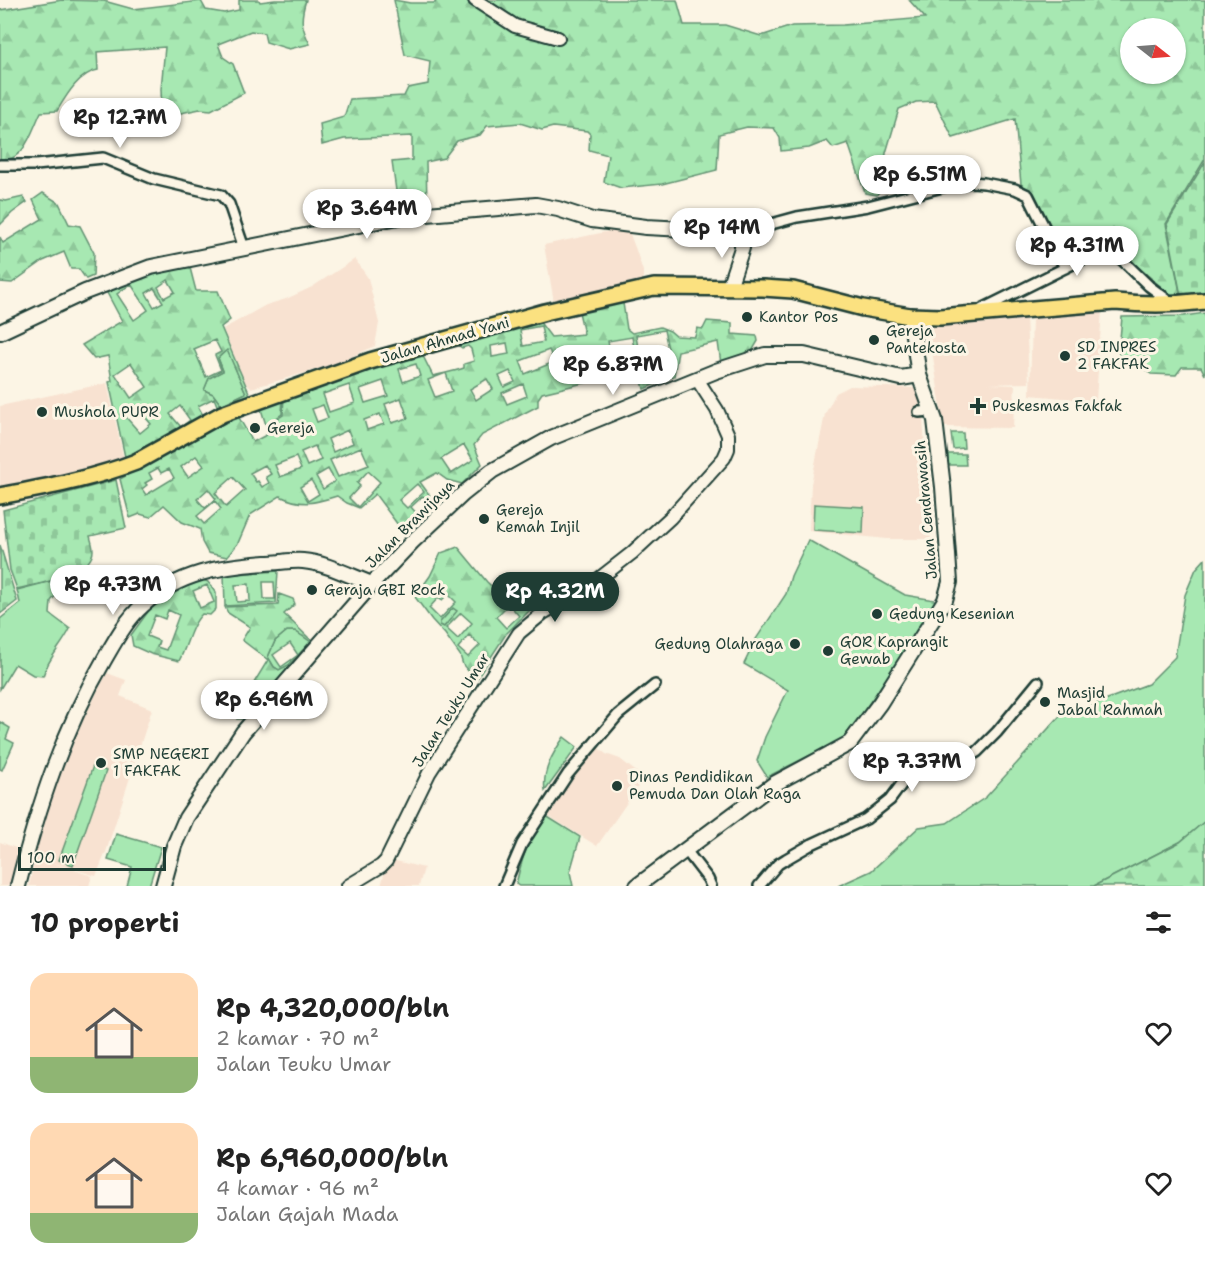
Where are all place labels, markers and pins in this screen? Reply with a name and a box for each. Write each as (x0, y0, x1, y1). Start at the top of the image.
pin: Rp 12.7M (58, 98, 182, 149)
pin: Rp 6.51M (858, 155, 982, 206)
pin: Rp 3.64M (305, 189, 429, 240)
pin: Rp 14M (673, 208, 771, 259)
pin: Rp 4.31M (1015, 226, 1139, 277)
place label: Kantor Pos (759, 307, 838, 327)
marker: Kantor Pos (740, 310, 754, 324)
place label: Gereja Pantekosta (886, 321, 967, 358)
marker: Gereja Pantekosta (867, 333, 881, 347)
place label: SD INPRES 2 FAKFAK (1077, 337, 1156, 374)
pin: Rp 6.87M (551, 345, 675, 396)
marker: SD INPRES 2 FAKFAK (1058, 349, 1072, 363)
place label: Puskesmas Fakfak (992, 396, 1122, 416)
marker: Puskesmas Fakfak (969, 397, 987, 415)
place label: Mushola PUPR (54, 402, 159, 422)
marker: Mushola PUPR (35, 405, 49, 419)
place label: Gereja (267, 418, 315, 438)
marker: Gereja (248, 421, 262, 435)
place label: Gereja Kemah Injil (496, 500, 580, 537)
marker: Gereja Kemah Injil (477, 512, 491, 526)
pin: Rp 4.73M (51, 565, 175, 616)
pin: Rp 4.32M (493, 572, 617, 623)
place label: Geraja GBI Rock (324, 580, 446, 600)
marker: Geraja GBI Rock (305, 583, 319, 597)
place label: Gedung Kesenian (889, 604, 1014, 624)
marker: Gedung Kesenian (870, 607, 884, 621)
place label: GOR Kaprangit Gewab (840, 632, 949, 669)
place label: Gedung Olahraga (655, 634, 784, 654)
marker: Gedung Olahraga (788, 637, 802, 651)
marker: GOR Kaprangit Gewab (821, 644, 835, 658)
pin: Rp 6.96M (202, 680, 326, 731)
place label: Masjid Jabal Rahmah (1057, 683, 1163, 720)
marker: Masjid Jabal Rahmah (1038, 695, 1052, 709)
pin: Rp 7.37M (850, 742, 974, 793)
place label: SMP NEGERI 1 FAKFAK (113, 744, 209, 781)
marker: SMP NEGERI 1 FAKFAK (94, 756, 108, 770)
place label: Dinas Pendidikan Pemuda Dan Olah Raga (629, 767, 802, 804)
marker: Dinas Pendidikan Pemuda Dan Olah Raga (610, 779, 624, 793)

